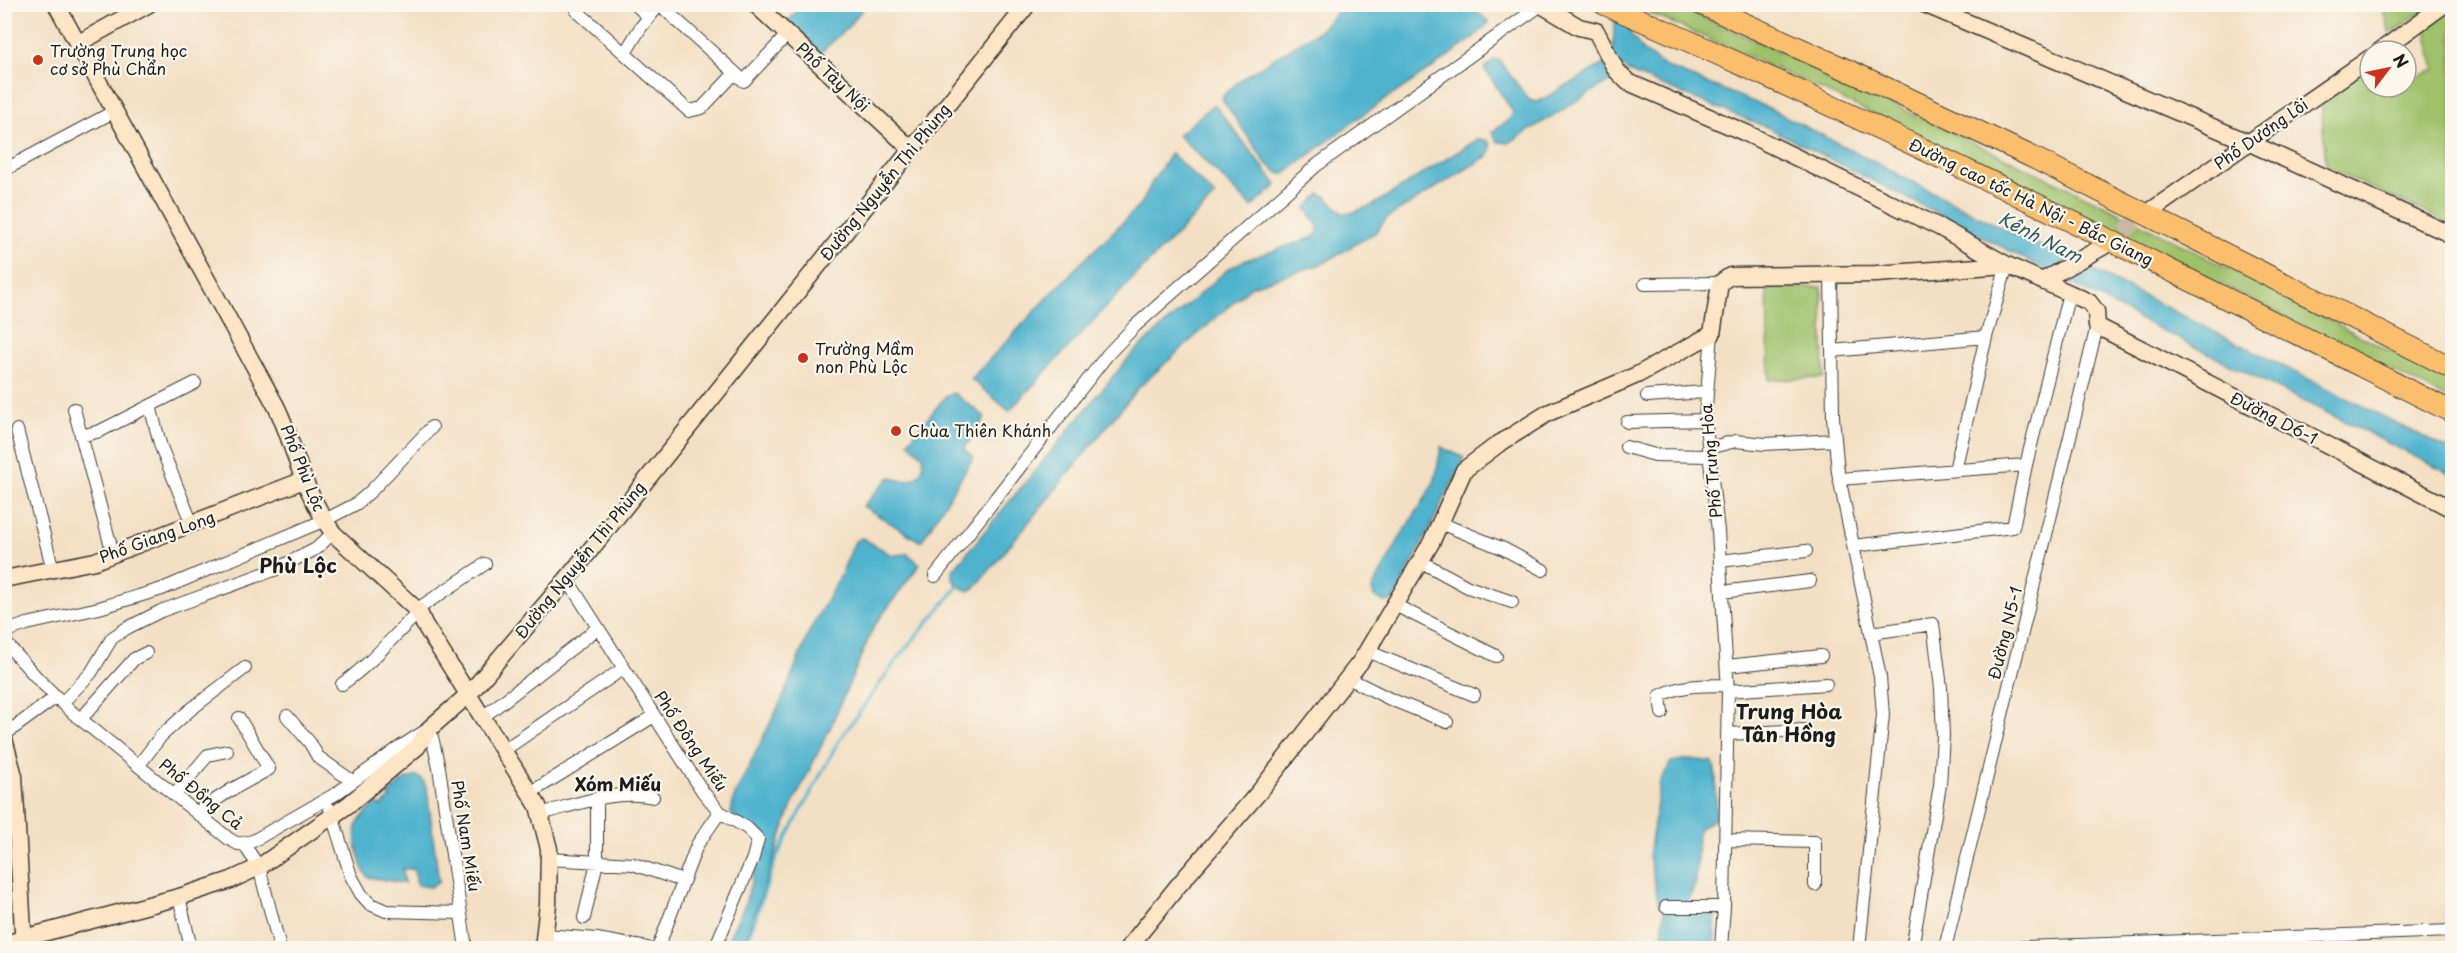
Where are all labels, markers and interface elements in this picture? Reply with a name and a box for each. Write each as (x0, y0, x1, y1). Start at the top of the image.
street label: Phố Tây Nội (792, 36, 876, 117)
place label: Trường Trung học cơ sở Phù Chẩn (50, 38, 187, 80)
north arrow (2358, 39, 2418, 99)
text: N (2388, 49, 2415, 72)
marker: Trường Trung học cơ sở Phù Chẩn (31, 53, 45, 67)
street label: Phố Dương Lôi (2208, 92, 2312, 175)
street label: Đường Nguyễn Thì Phùng (813, 98, 955, 265)
street label: Đường cao tốc Hà Nội - Bắc Giang (1905, 131, 2158, 271)
water label: Kênh Nam (1994, 204, 2088, 269)
place label: Trường Mầm non Phù Lộc (815, 336, 914, 378)
marker: Trường Mầm non Phù Lộc (796, 351, 810, 365)
street label: Đường D6-1 (2227, 385, 2322, 449)
street label: Phố Trung Hòa (1693, 403, 1727, 519)
place label: Chùa Thiên Khánh (908, 418, 1051, 442)
street label: Phố Phù Lộc (276, 421, 332, 515)
marker: Chùa Thiên Khánh (889, 424, 903, 438)
street label: Đường Nguyễn Thì Phùng (508, 476, 650, 643)
street label: Phố Giang Long (96, 504, 218, 568)
district label: Phù Lộc (259, 550, 337, 580)
street label: Đường N5-1 (1981, 584, 2027, 682)
street label: Phố Đông Miếu (649, 685, 734, 795)
district label: Trung Hòa Tân Hồng (1736, 696, 1842, 749)
street label: Phố Đồng Cả (155, 752, 249, 834)
district label: Xóm Miếu (575, 770, 661, 797)
street label: Phố Nam Miếu (446, 778, 488, 893)

